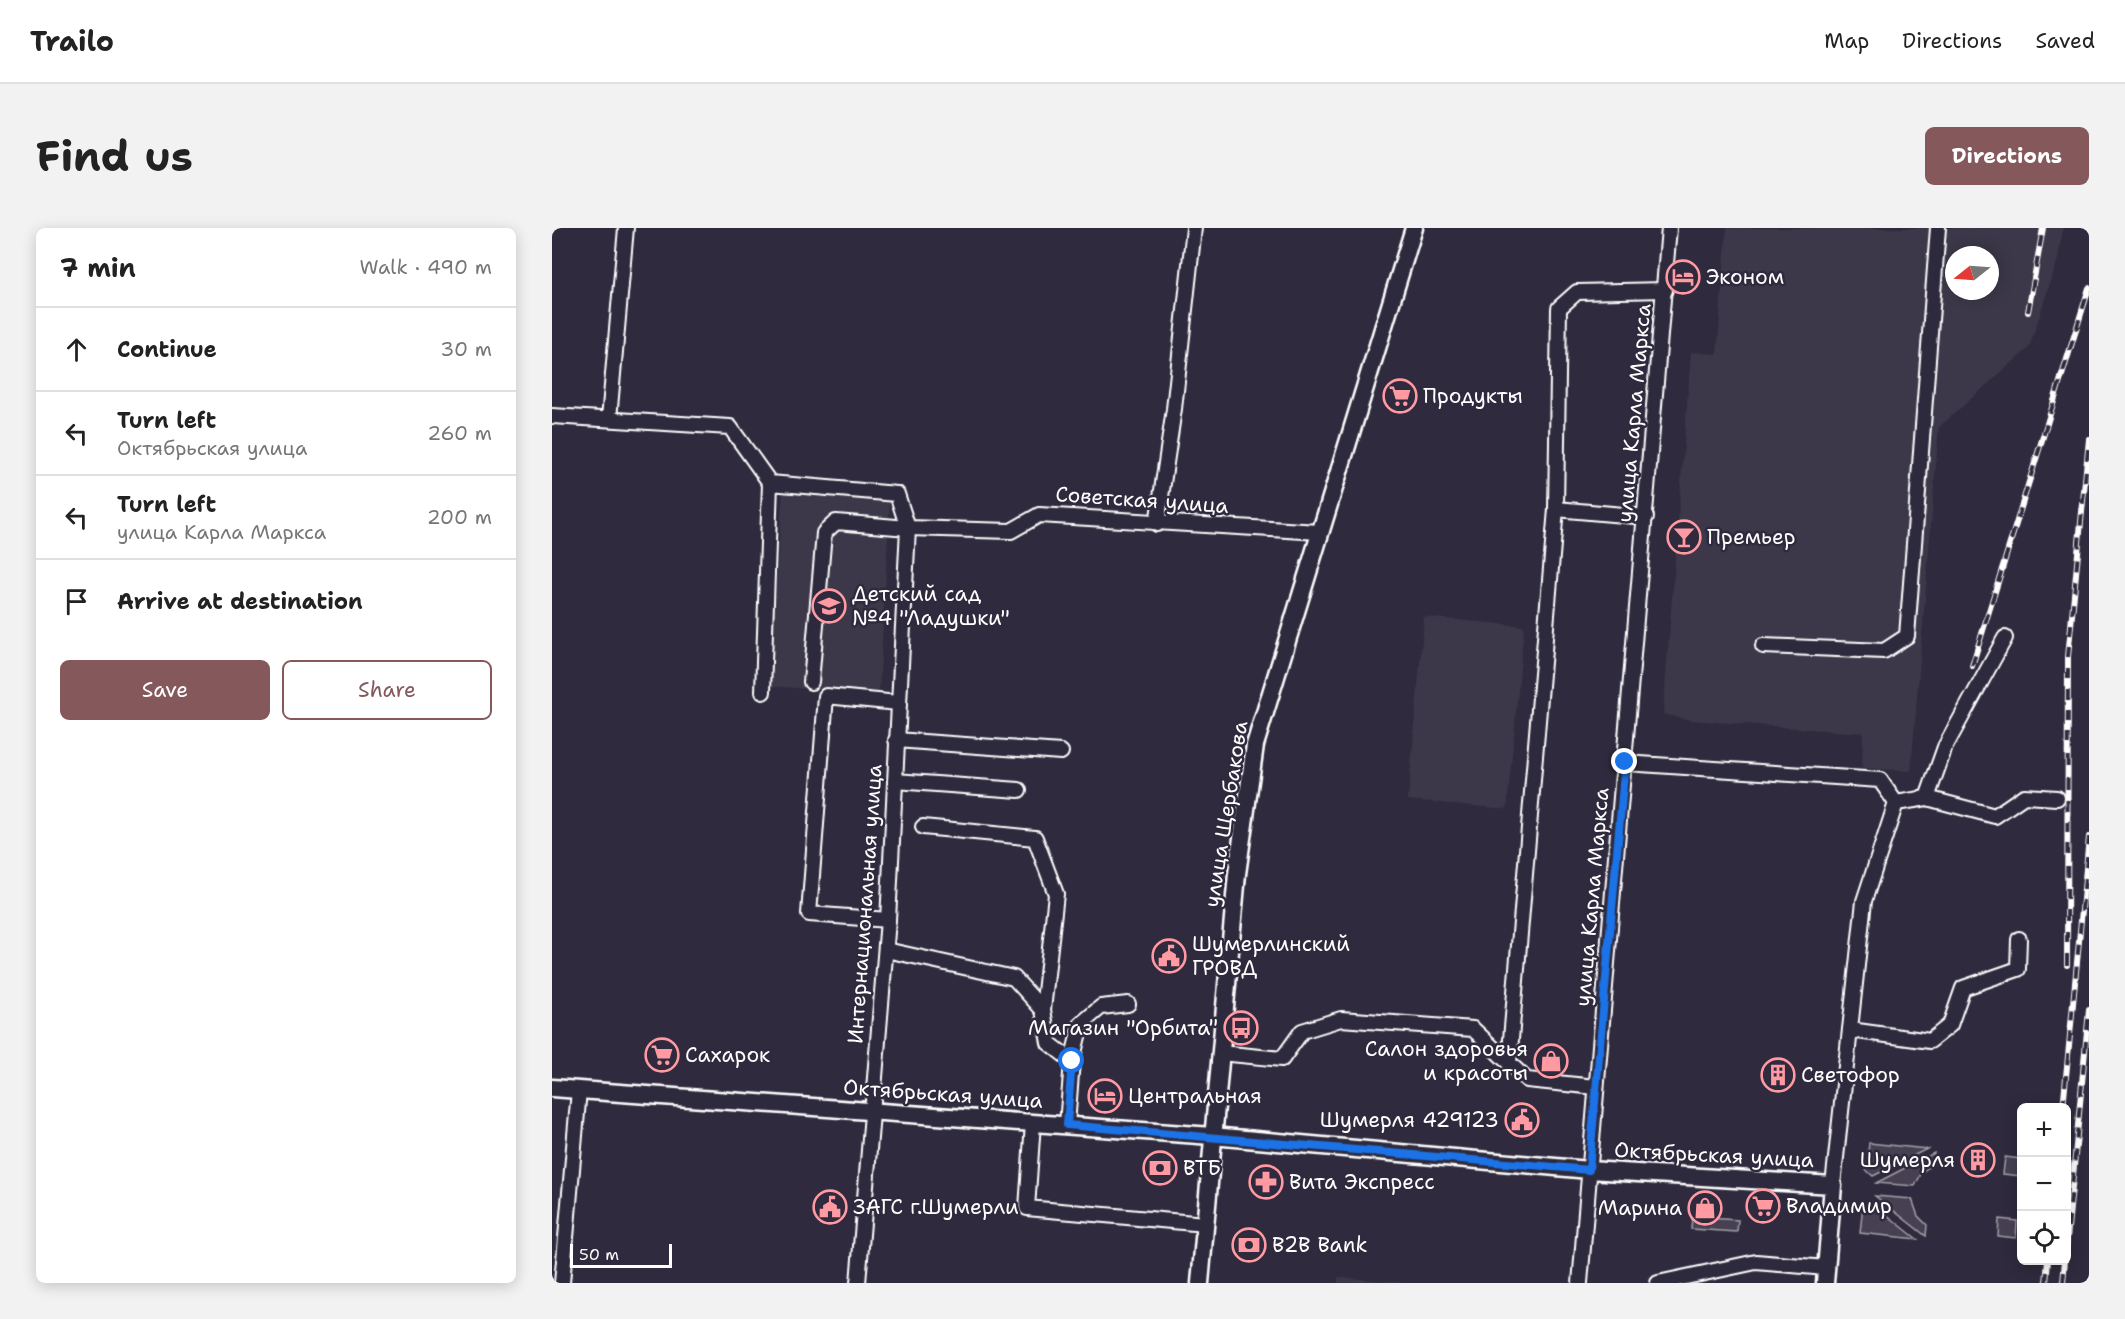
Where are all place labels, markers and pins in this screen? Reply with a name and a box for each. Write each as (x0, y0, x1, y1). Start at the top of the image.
hotel icon: Эконом (1665, 259, 1701, 295)
place label: Эконом (1706, 263, 1784, 291)
supermarket icon: Продукты (1382, 378, 1418, 414)
place label: Продукты (1423, 382, 1523, 410)
bar icon: Премьер (1666, 519, 1702, 555)
place label: Премьер (1707, 523, 1796, 551)
place label: Детский сад №4 "Ладушки" (852, 580, 1010, 632)
school or university icon: Детский сад №4 "Ладушки" (811, 588, 847, 624)
place label: Шумерлинский ГРОВД (1192, 930, 1350, 982)
public building icon: Шумерлинский ГРОВД (1151, 938, 1187, 974)
bus stop icon: Магазин "Орбита" (1223, 1010, 1259, 1046)
place label: Магазин "Орбита" (1028, 1014, 1218, 1042)
place label: Салон здоровья и красоты (1365, 1035, 1528, 1087)
supermarket icon: Сахарок (644, 1037, 680, 1073)
place label: Сахарок (685, 1041, 770, 1069)
shop icon: Салон здоровья и красоты (1533, 1043, 1569, 1079)
building icon: Светофор (1760, 1057, 1796, 1093)
place label: Светофор (1801, 1061, 1900, 1089)
hotel icon: Центральная (1087, 1078, 1123, 1114)
place label: Центральная (1128, 1082, 1262, 1110)
public building icon: Шумерля 429123 (1504, 1102, 1540, 1138)
place label: Шумерля 429123 (1320, 1106, 1499, 1134)
building icon: Шумерля (1960, 1142, 1996, 1178)
place label: Шумерля (1860, 1146, 1955, 1174)
bank icon: ВТБ (1142, 1150, 1178, 1186)
place label: ВТБ (1183, 1154, 1221, 1182)
pharmacy icon: Вита Экспресс (1248, 1164, 1284, 1200)
place label: Вита Экспресс (1289, 1168, 1435, 1196)
supermarket icon: Владимир (1745, 1188, 1781, 1224)
public building icon: ЗАГС г.Шумерли (812, 1189, 848, 1225)
shop icon: Марина (1687, 1190, 1723, 1226)
place label: Владимир (1786, 1192, 1892, 1220)
place label: ЗАГС г.Шумерли (853, 1193, 1019, 1221)
place label: Марина (1598, 1194, 1682, 1222)
bank icon: B2B Bank (1231, 1227, 1267, 1263)
place label: B2B Bank (1272, 1231, 1368, 1259)

